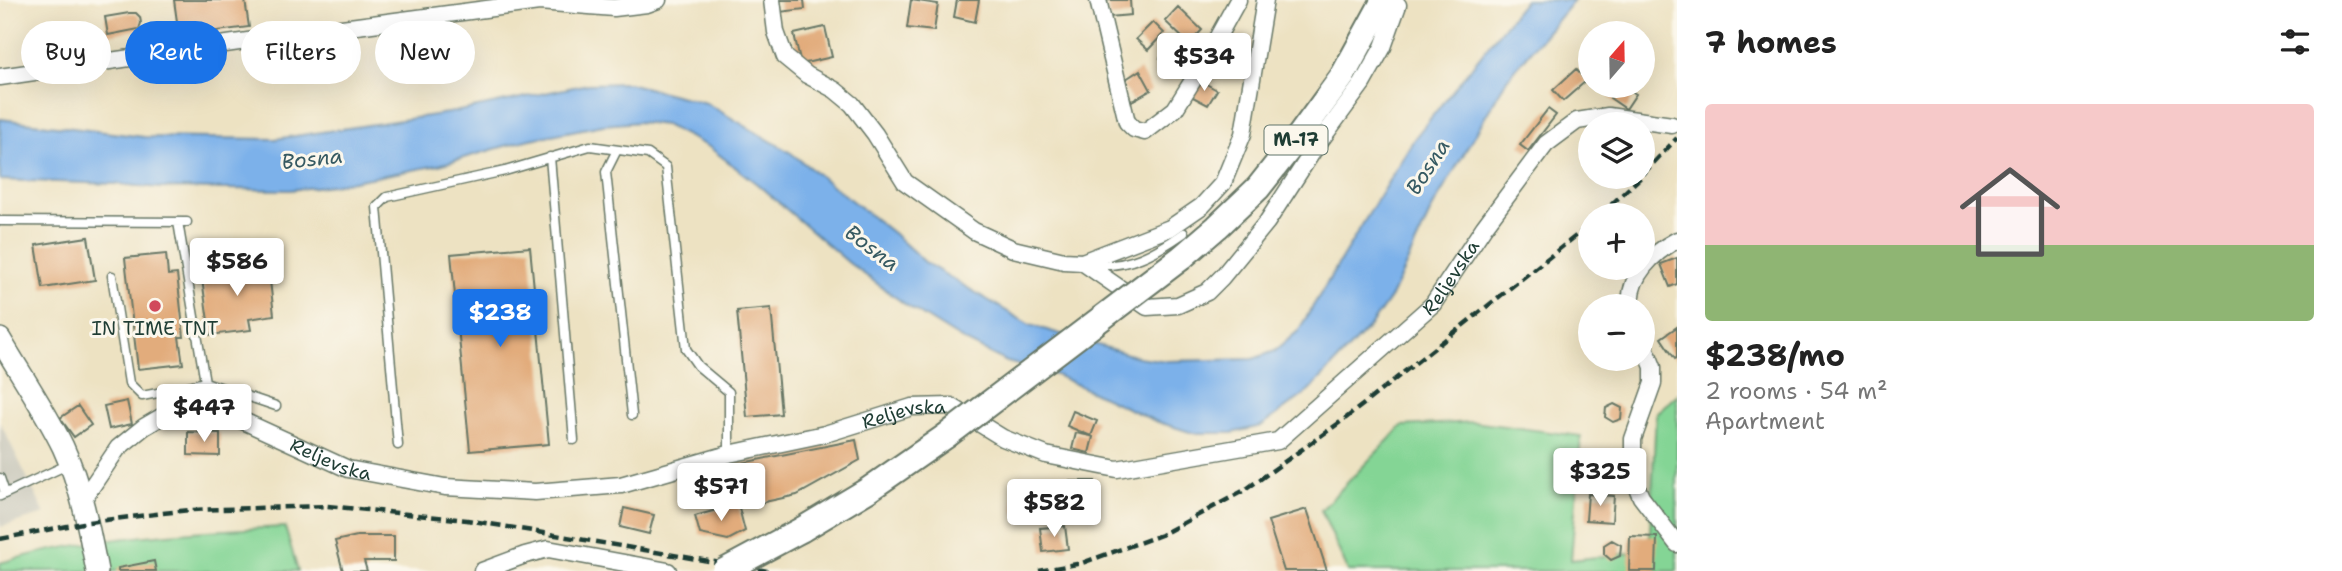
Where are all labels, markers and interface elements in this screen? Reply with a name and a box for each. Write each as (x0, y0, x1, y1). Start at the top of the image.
chip: Buy (21, 21, 111, 84)
chip: Rent (125, 21, 227, 84)
chip: Filters (241, 21, 361, 84)
chip: New (375, 21, 475, 84)
north arrow (1578, 21, 1656, 98)
map controls (1578, 21, 1655, 371)
text: 7 homes (1705, 22, 1837, 63)
icon: filters (2276, 23, 2314, 61)
pin: $534 (1163, 34, 1245, 93)
text: $534 (1173, 41, 1235, 71)
button: layers (1578, 112, 1655, 189)
road number: M-17 (1264, 125, 1328, 154)
water label: Bosna (1400, 134, 1456, 200)
water label: Bosna (280, 142, 344, 176)
icon: home (1947, 149, 2073, 275)
button: + (1578, 203, 1655, 280)
water label: Bosna (839, 218, 905, 278)
street label: Reljevska (1417, 235, 1485, 320)
pin: $586 (196, 238, 278, 298)
text: $586 (206, 246, 268, 276)
pin: $238 (459, 290, 541, 349)
button: − (1578, 294, 1655, 371)
text: $238 (468, 297, 532, 327)
marker: IN TIME TNT (147, 298, 163, 314)
place label: IN TIME TNT (92, 316, 219, 341)
text: $238/mo (1705, 335, 1845, 376)
text: 2 rooms · 54 m² (1705, 376, 1888, 406)
pin: $447 (163, 384, 245, 444)
text: $447 (173, 392, 235, 422)
street label: Reljevska (859, 394, 946, 434)
text: Apartment (1705, 406, 1825, 436)
street label: Reljevska (286, 432, 373, 486)
pin: $325 (1559, 448, 1641, 508)
text: $325 (1569, 456, 1631, 486)
pin: $571 (680, 463, 762, 523)
text: $571 (693, 471, 749, 501)
pin: $582 (1013, 480, 1095, 539)
text: $582 (1023, 487, 1085, 517)

